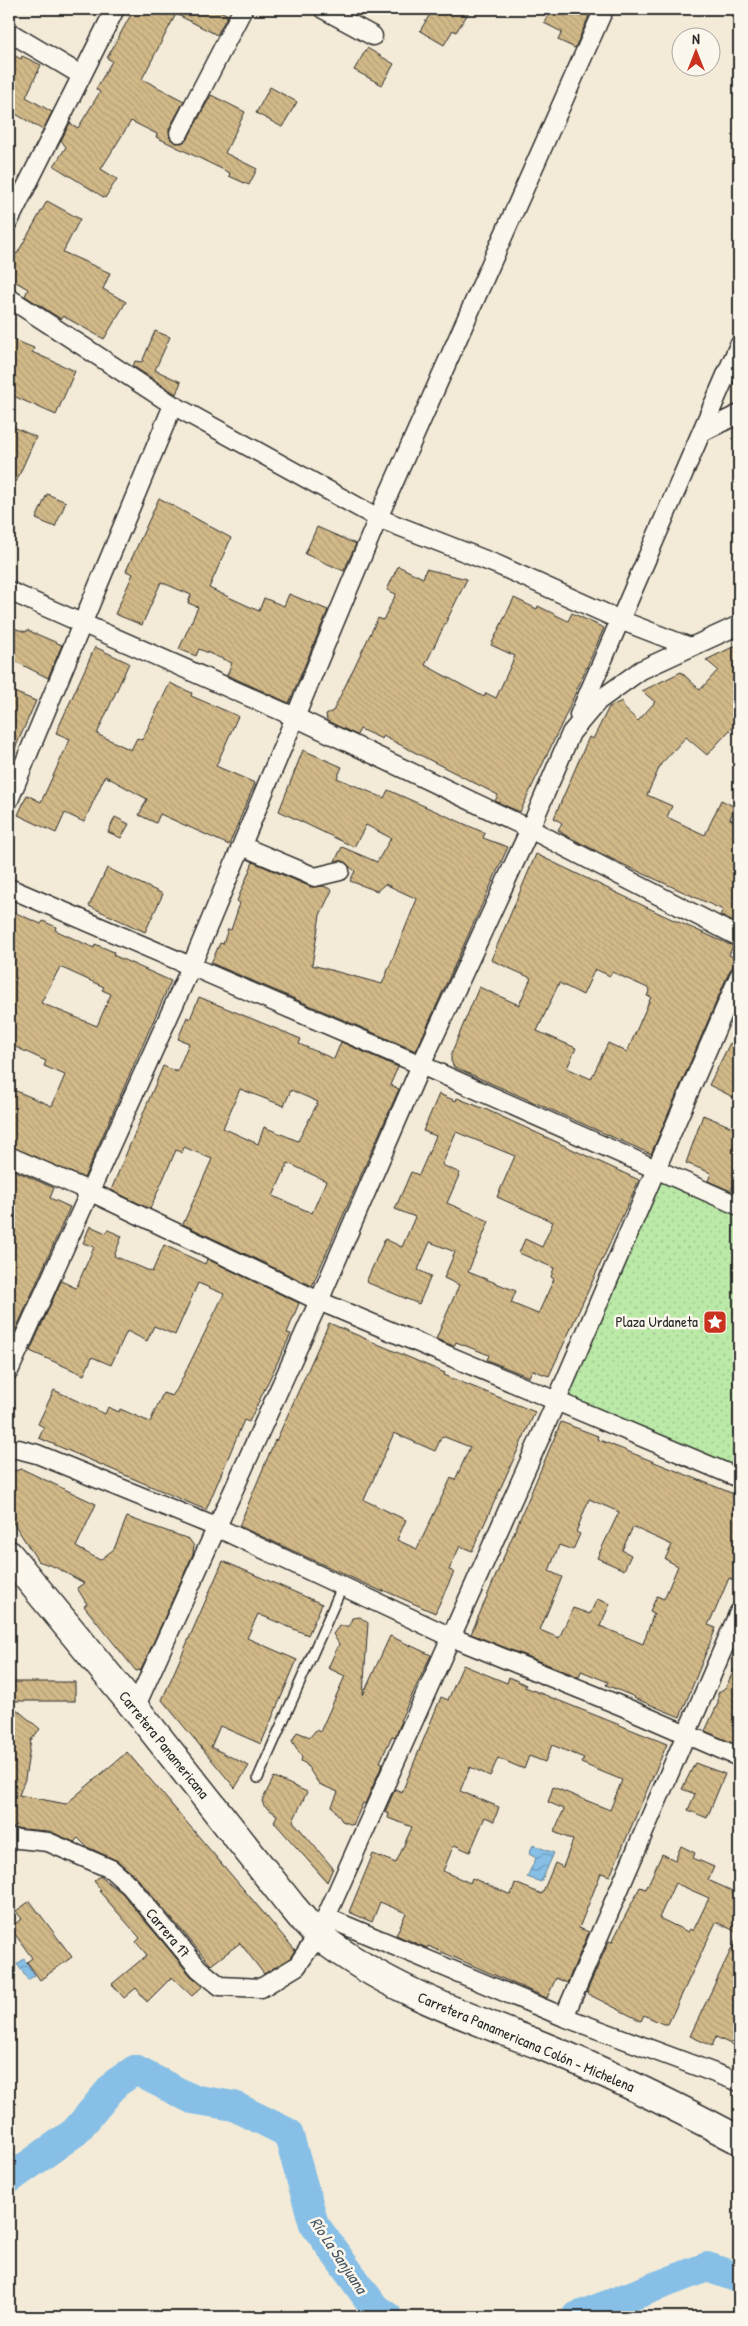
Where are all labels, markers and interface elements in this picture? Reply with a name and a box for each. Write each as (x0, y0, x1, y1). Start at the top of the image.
north arrow (670, 28, 720, 78)
text: N (692, 29, 700, 48)
place icon: Plaza Urdaneta (702, 1309, 728, 1335)
place label: Plaza Urdaneta (616, 1311, 698, 1332)
street label: Carretera Panamericana (114, 1686, 215, 1803)
street label: Carrera 17 (141, 1903, 196, 1962)
street label: Carretera Panamericana Colón - Michelena (415, 1986, 638, 2097)
water label: Río La Sanjuana (305, 2213, 374, 2299)

